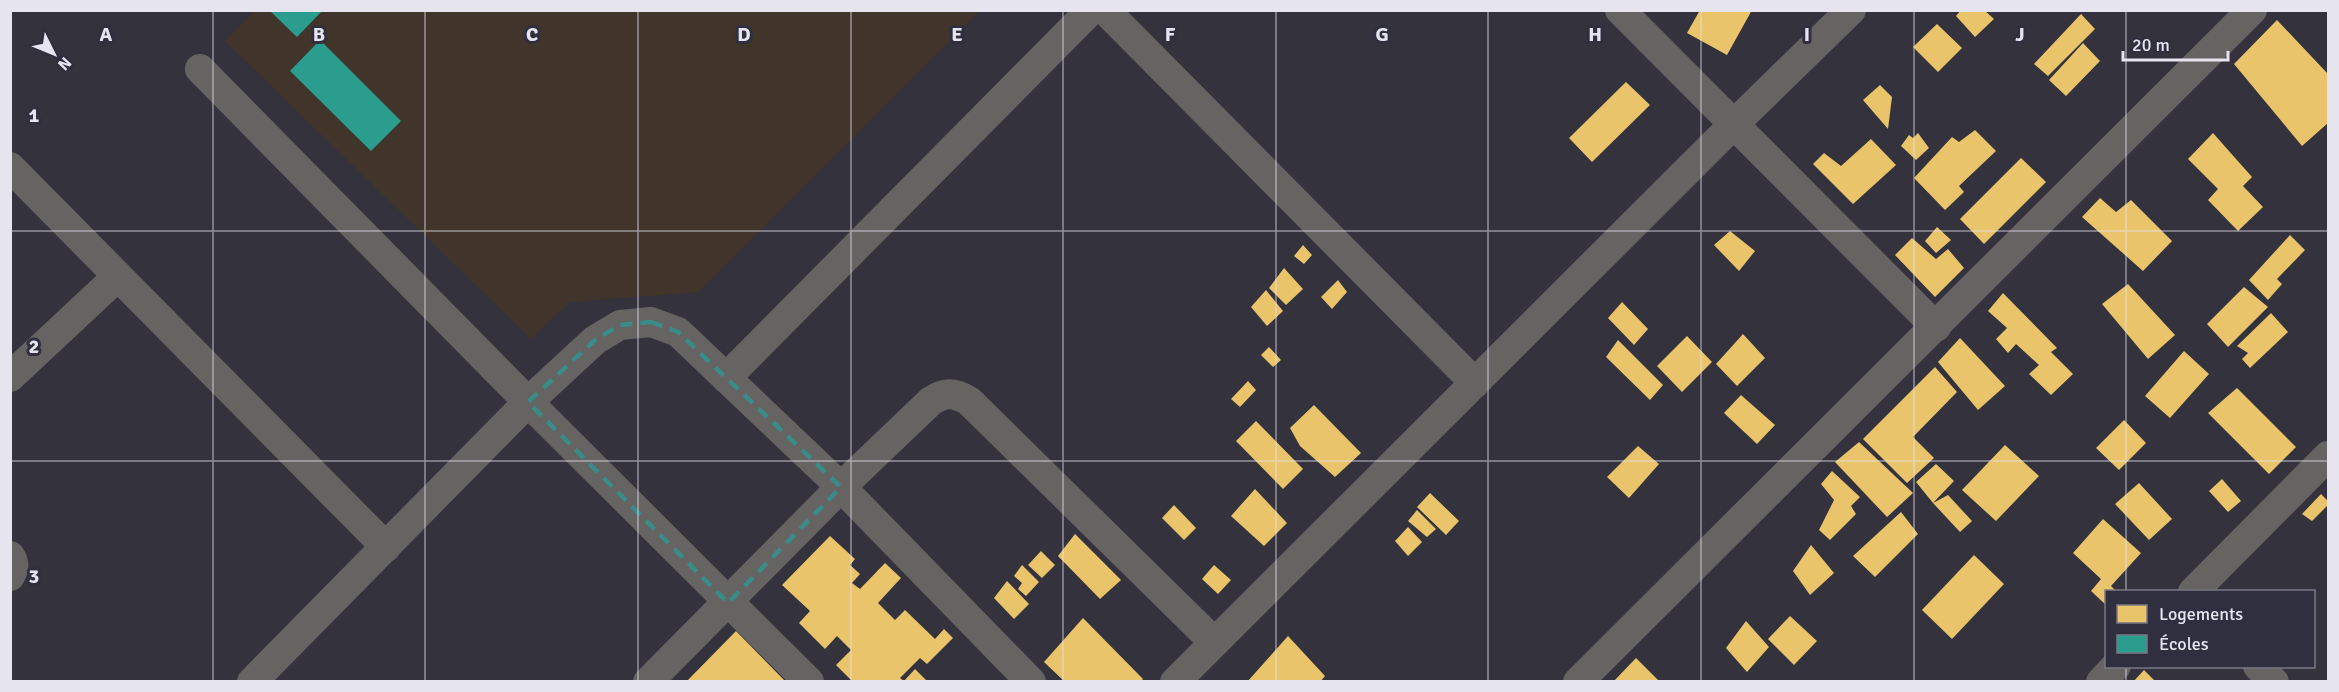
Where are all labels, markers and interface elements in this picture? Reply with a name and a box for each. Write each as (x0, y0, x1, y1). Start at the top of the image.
text: A (100, 22, 113, 47)
text: B (313, 22, 325, 47)
text: C (526, 22, 538, 47)
text: D (737, 22, 751, 47)
text: E (951, 22, 963, 47)
text: F (1165, 22, 1176, 47)
text: G (1375, 22, 1389, 47)
text: H (1588, 22, 1602, 47)
text: I (1804, 22, 1810, 47)
text: J (2015, 22, 2025, 47)
north arrow (24, 24, 84, 84)
scale bar (2123, 24, 2228, 62)
text: 20 m (2132, 34, 2170, 56)
text: N (53, 53, 75, 74)
text: 1 (29, 103, 40, 128)
text: 2 (29, 334, 39, 359)
text: 3 (29, 564, 39, 589)
legend (2105, 590, 2315, 668)
text: Logements (2159, 603, 2243, 625)
text: Écoles (2159, 633, 2209, 655)

